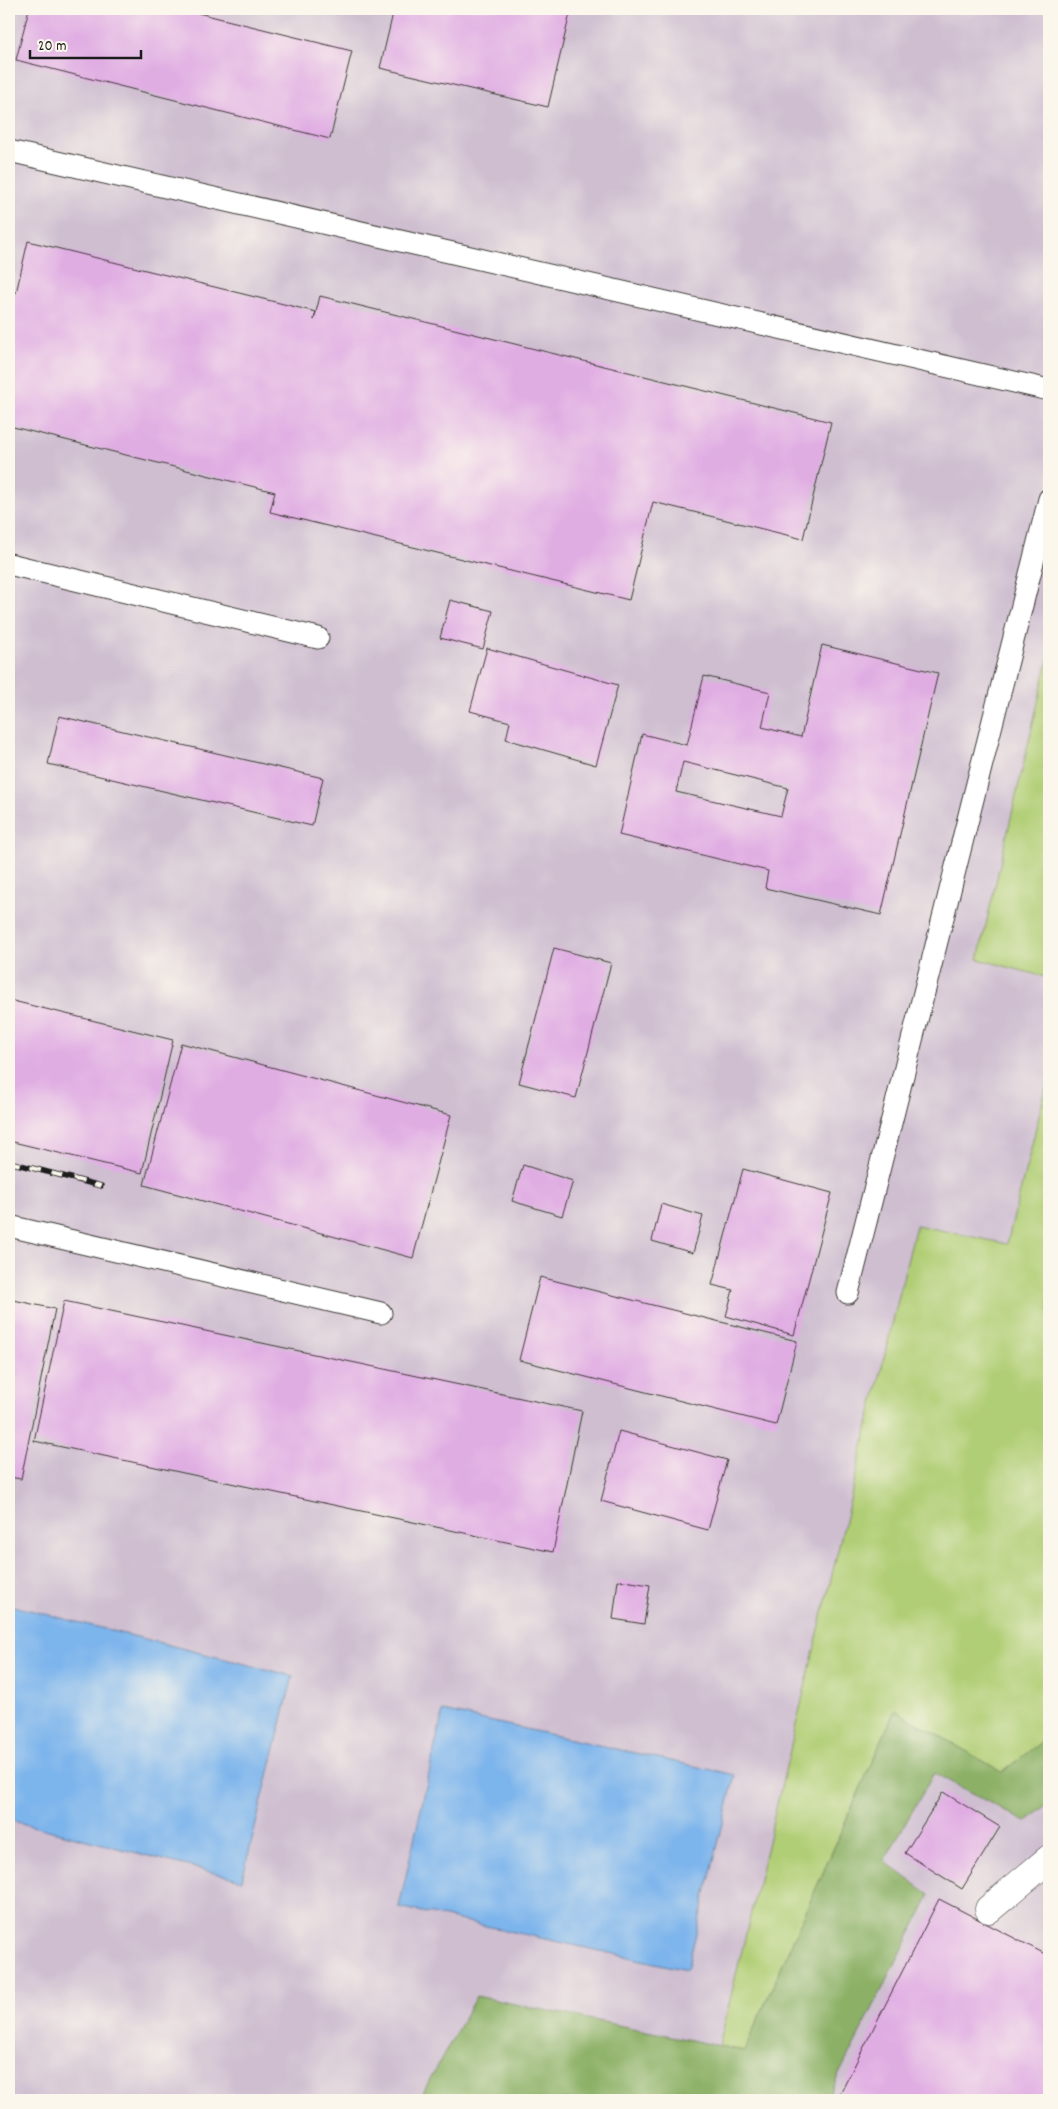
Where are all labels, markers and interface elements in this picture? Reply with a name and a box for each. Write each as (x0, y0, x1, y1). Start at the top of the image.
scale bar (30, 28, 141, 60)
text: 20 m (38, 36, 66, 58)

